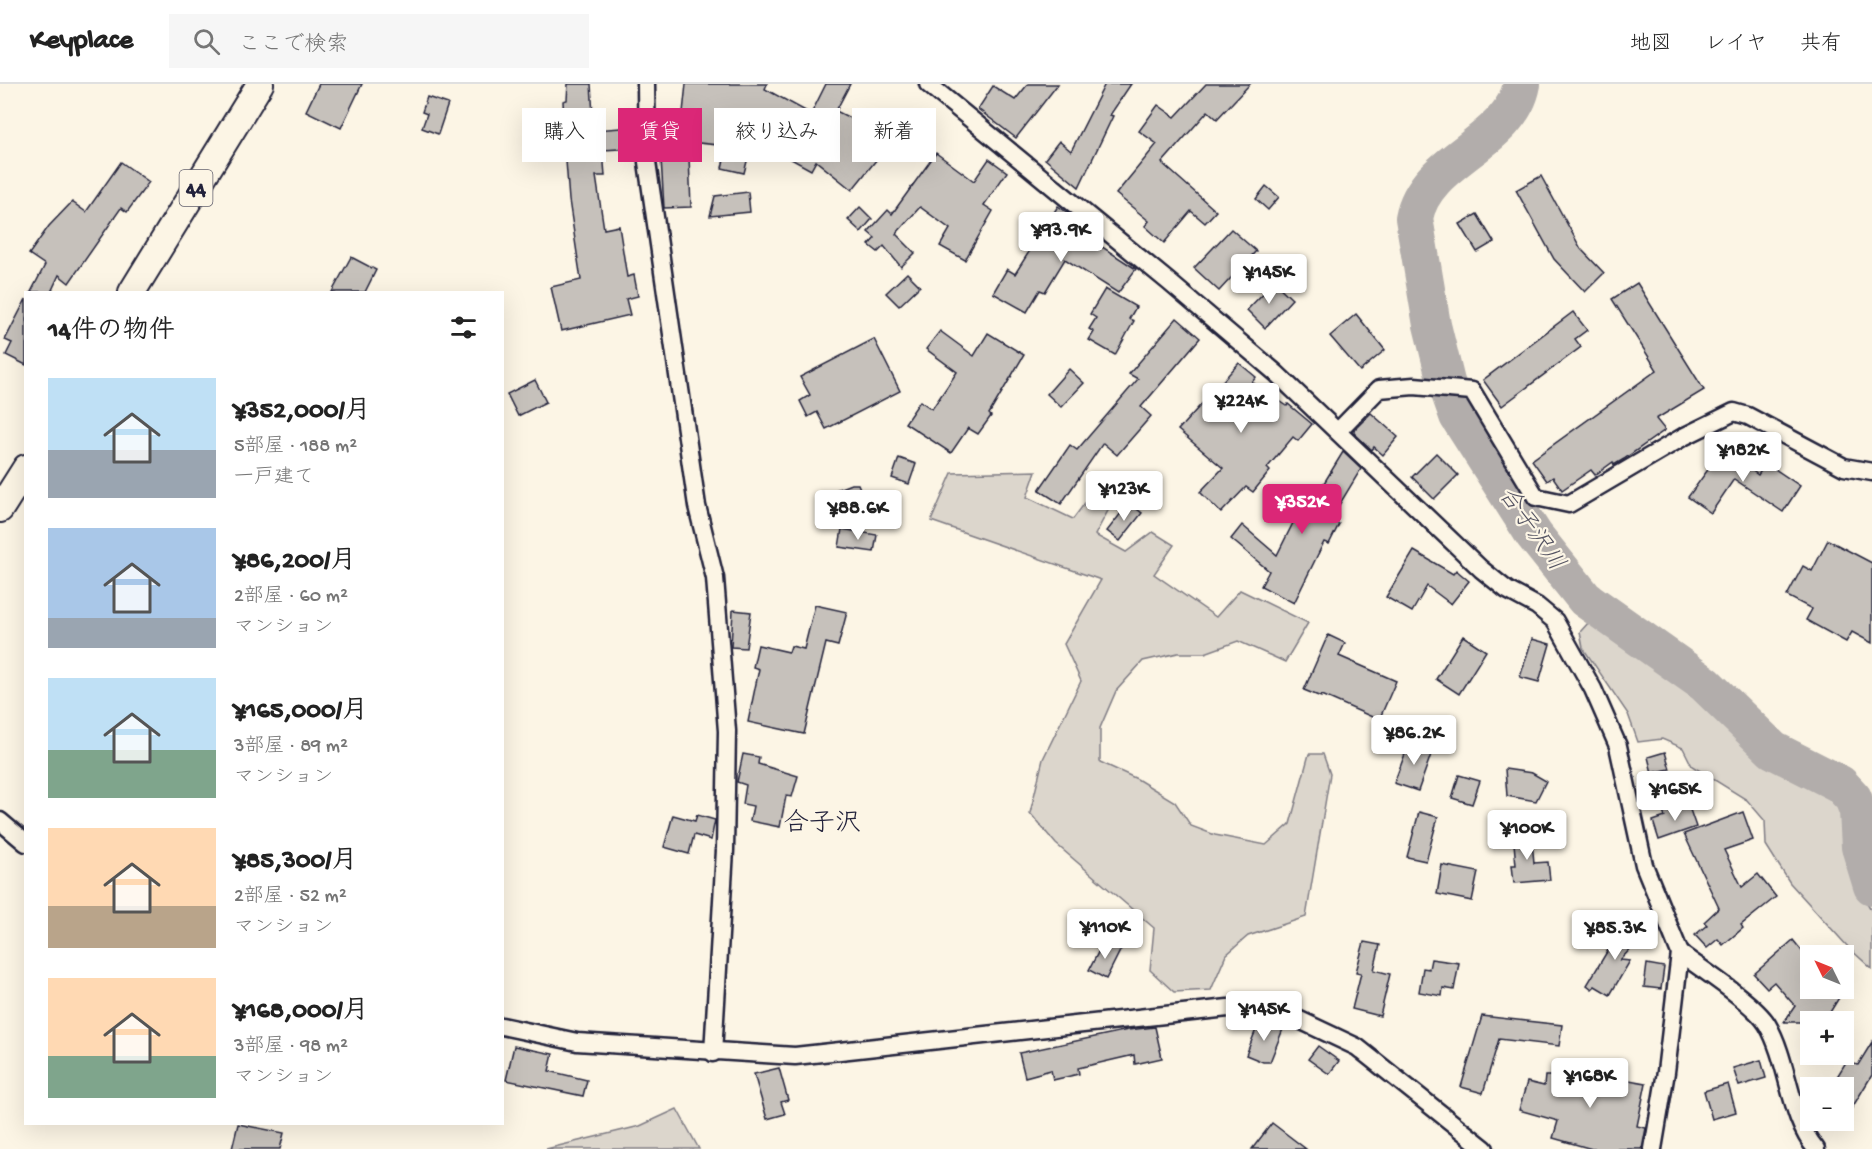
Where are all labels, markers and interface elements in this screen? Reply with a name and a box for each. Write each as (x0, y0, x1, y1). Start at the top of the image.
search box (169, 14, 589, 68)
text: Keyplace (30, 25, 133, 58)
icon: search (190, 25, 223, 58)
text: ここで検索 (238, 33, 348, 59)
text: 地図 (1630, 33, 1672, 58)
text: レイヤ (1705, 33, 1767, 58)
text: 共有 (1800, 33, 1842, 58)
chip: 購入 (522, 108, 606, 162)
chip: 賃貸 (618, 108, 702, 162)
chip: 絞り込み (714, 108, 840, 162)
chip: 新着 (852, 108, 936, 162)
road number: 44 (180, 170, 212, 206)
pin: ¥93.9K (1012, 212, 1110, 263)
text: ¥93.9K (1033, 220, 1090, 243)
pin: ¥145K (1227, 254, 1311, 305)
text: ¥145K (1245, 262, 1293, 285)
icon: filters (447, 311, 480, 344)
text: 14件の物件 (48, 317, 175, 348)
pin: ¥224K (1199, 383, 1283, 434)
text: ¥224K (1216, 391, 1266, 414)
text: ¥352,000/月 (234, 397, 371, 428)
icon: home (96, 402, 168, 474)
pin: ¥182K (1701, 432, 1785, 483)
text: 5部屋 · 188 m² (234, 436, 357, 459)
text: ¥182K (1718, 440, 1768, 463)
text: 一戸建て (234, 467, 314, 490)
pin: ¥123K (1082, 471, 1166, 522)
text: ¥123K (1100, 479, 1148, 502)
water label: 合子沢川 (1491, 482, 1570, 578)
pin: ¥352K (1260, 484, 1344, 535)
pin: ¥88.6K (809, 490, 907, 541)
text: ¥352K (1277, 492, 1328, 515)
text: ¥88.6K (829, 498, 887, 521)
text: ¥86,200/月 (234, 547, 356, 578)
icon: home (96, 552, 168, 624)
text: 2部屋 · 60 m² (234, 586, 348, 609)
text: マンション (234, 617, 333, 640)
text: ¥165,000/月 (234, 697, 368, 728)
icon: home (96, 702, 168, 774)
pin: ¥86.2K (1365, 715, 1463, 766)
text: ¥86.2K (1385, 723, 1443, 746)
text: 3部屋 · 89 m² (234, 736, 348, 759)
text: マンション (234, 767, 333, 790)
pin: ¥165K (1633, 771, 1717, 822)
text: ¥165K (1650, 779, 1700, 802)
district label: 合子沢 (783, 809, 861, 841)
pin: ¥100K (1485, 810, 1569, 861)
text: ¥100K (1501, 818, 1553, 841)
text: ¥85,300/月 (234, 847, 357, 878)
icon: home (96, 852, 168, 924)
text: 2部屋 · 52 m² (234, 886, 347, 909)
pin: ¥110K (1063, 909, 1147, 960)
pin: ¥85.3K (1566, 910, 1664, 961)
text: マンション (234, 917, 333, 940)
text: ¥110K (1081, 917, 1129, 940)
text: ¥85.3K (1586, 918, 1644, 941)
north arrow (1800, 945, 1854, 999)
map controls (1800, 945, 1854, 1131)
pin: ¥145K (1222, 991, 1306, 1042)
text: ¥168,000/月 (234, 997, 369, 1028)
text: ¥145K (1240, 999, 1288, 1022)
icon: home (96, 1002, 168, 1074)
button: + (1800, 1011, 1854, 1065)
text: 3部屋 · 98 m² (234, 1036, 348, 1059)
pin: ¥168K (1548, 1058, 1632, 1109)
text: ¥168K (1565, 1066, 1615, 1089)
text: マンション (234, 1067, 333, 1090)
button: − (1800, 1077, 1854, 1131)

